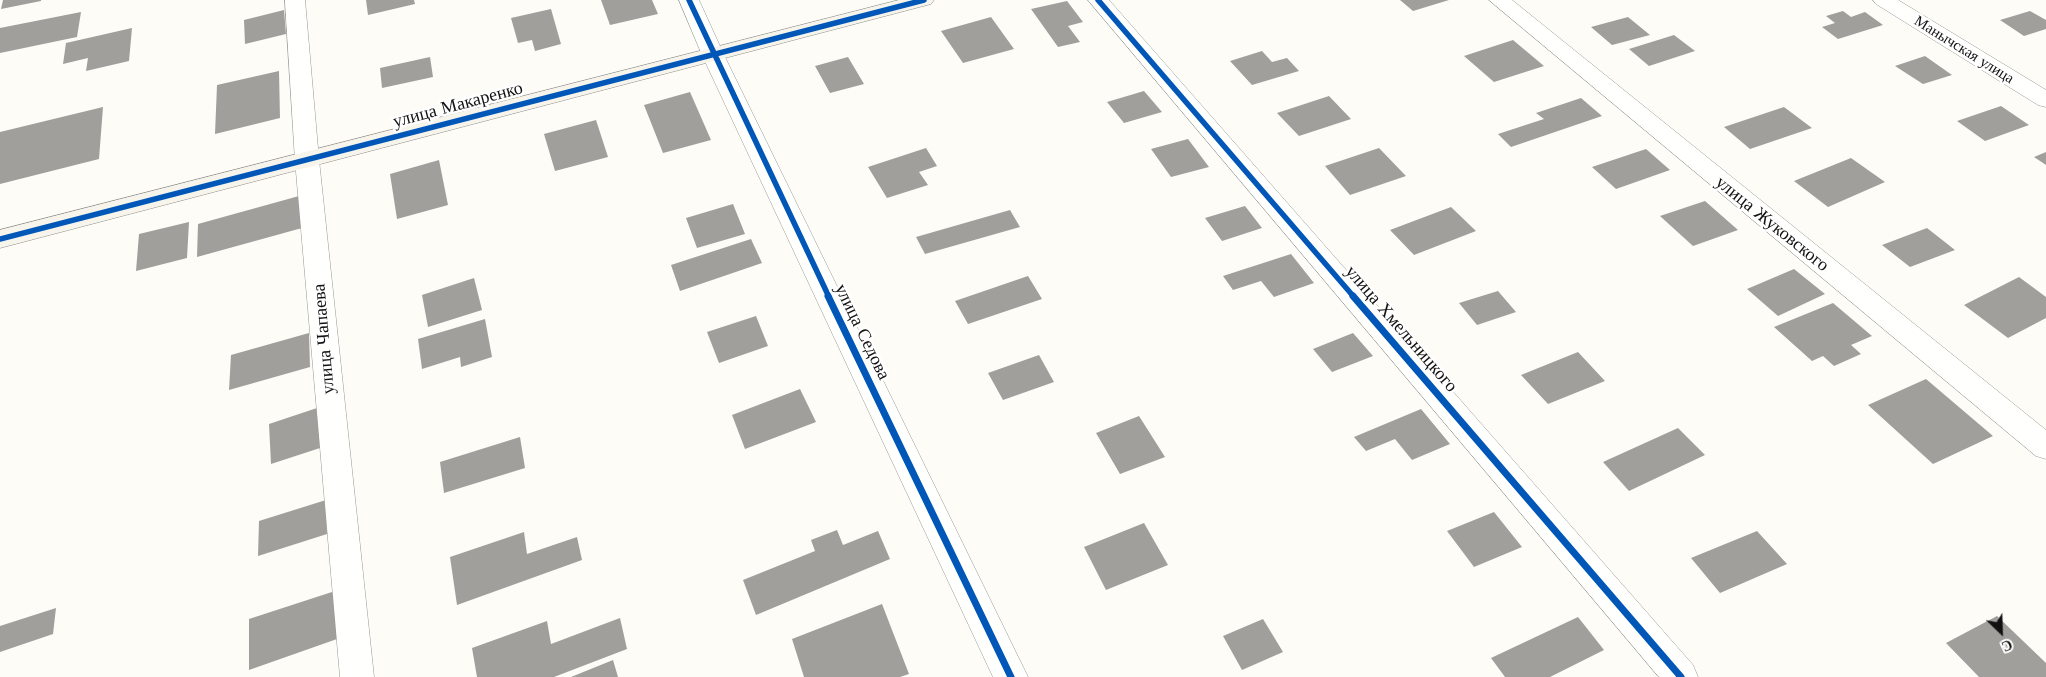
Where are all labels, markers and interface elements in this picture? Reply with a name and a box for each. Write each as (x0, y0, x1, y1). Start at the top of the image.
street label: Манычская улица (1911, 12, 2017, 88)
street label: улица Макаренко (391, 77, 525, 133)
street label: улица Жуковского (1711, 172, 1833, 276)
street label: улица Хмельницкого (1340, 261, 1462, 397)
street label: улица Седова (829, 281, 895, 383)
street label: улица Чапаева (308, 283, 340, 395)
north arrow (1976, 607, 2026, 657)
text: С (1999, 635, 2015, 656)

